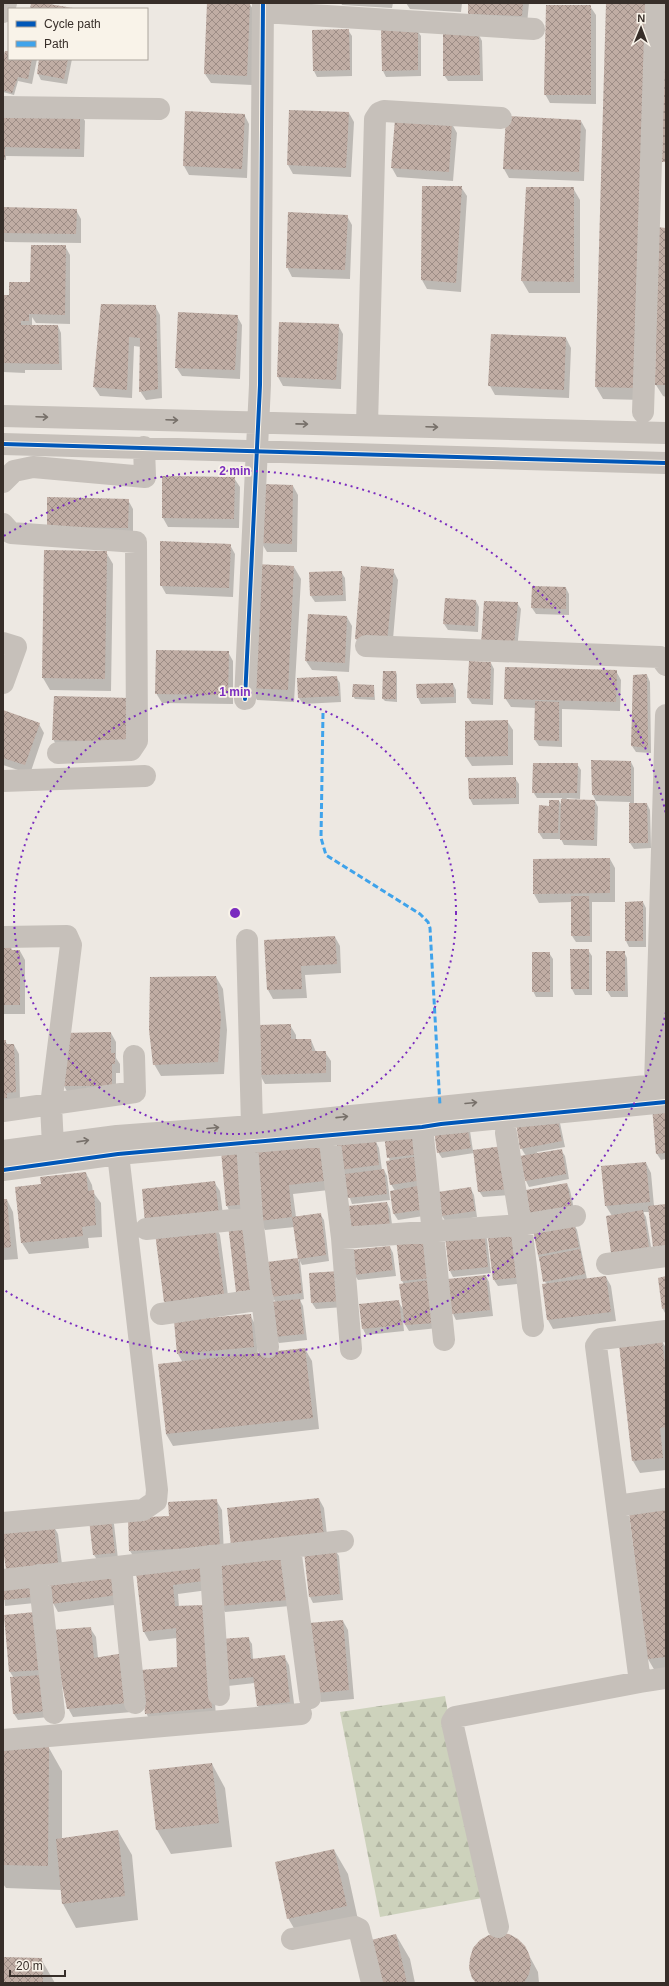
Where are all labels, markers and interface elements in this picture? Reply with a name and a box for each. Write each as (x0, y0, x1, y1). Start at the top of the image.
legend (8, 8, 148, 60)
north arrow (621, 8, 661, 48)
text: N (637, 12, 645, 24)
text: Cycle path (44, 17, 101, 31)
text: Path (44, 37, 69, 51)
one-way arrow (35, 413, 48, 421)
one-way arrow (165, 416, 178, 424)
one-way arrow (295, 420, 308, 427)
one-way arrow (425, 423, 438, 431)
text: 2 min (219, 464, 251, 478)
text: 1 min (219, 685, 251, 699)
centre of rings (228, 906, 242, 920)
one-way arrow (464, 1099, 477, 1107)
one-way arrow (335, 1113, 348, 1120)
one-way arrow (206, 1124, 219, 1131)
one-way arrow (76, 1137, 89, 1145)
scale bar (10, 1952, 65, 1978)
text: 20 m (16, 1959, 43, 1973)

